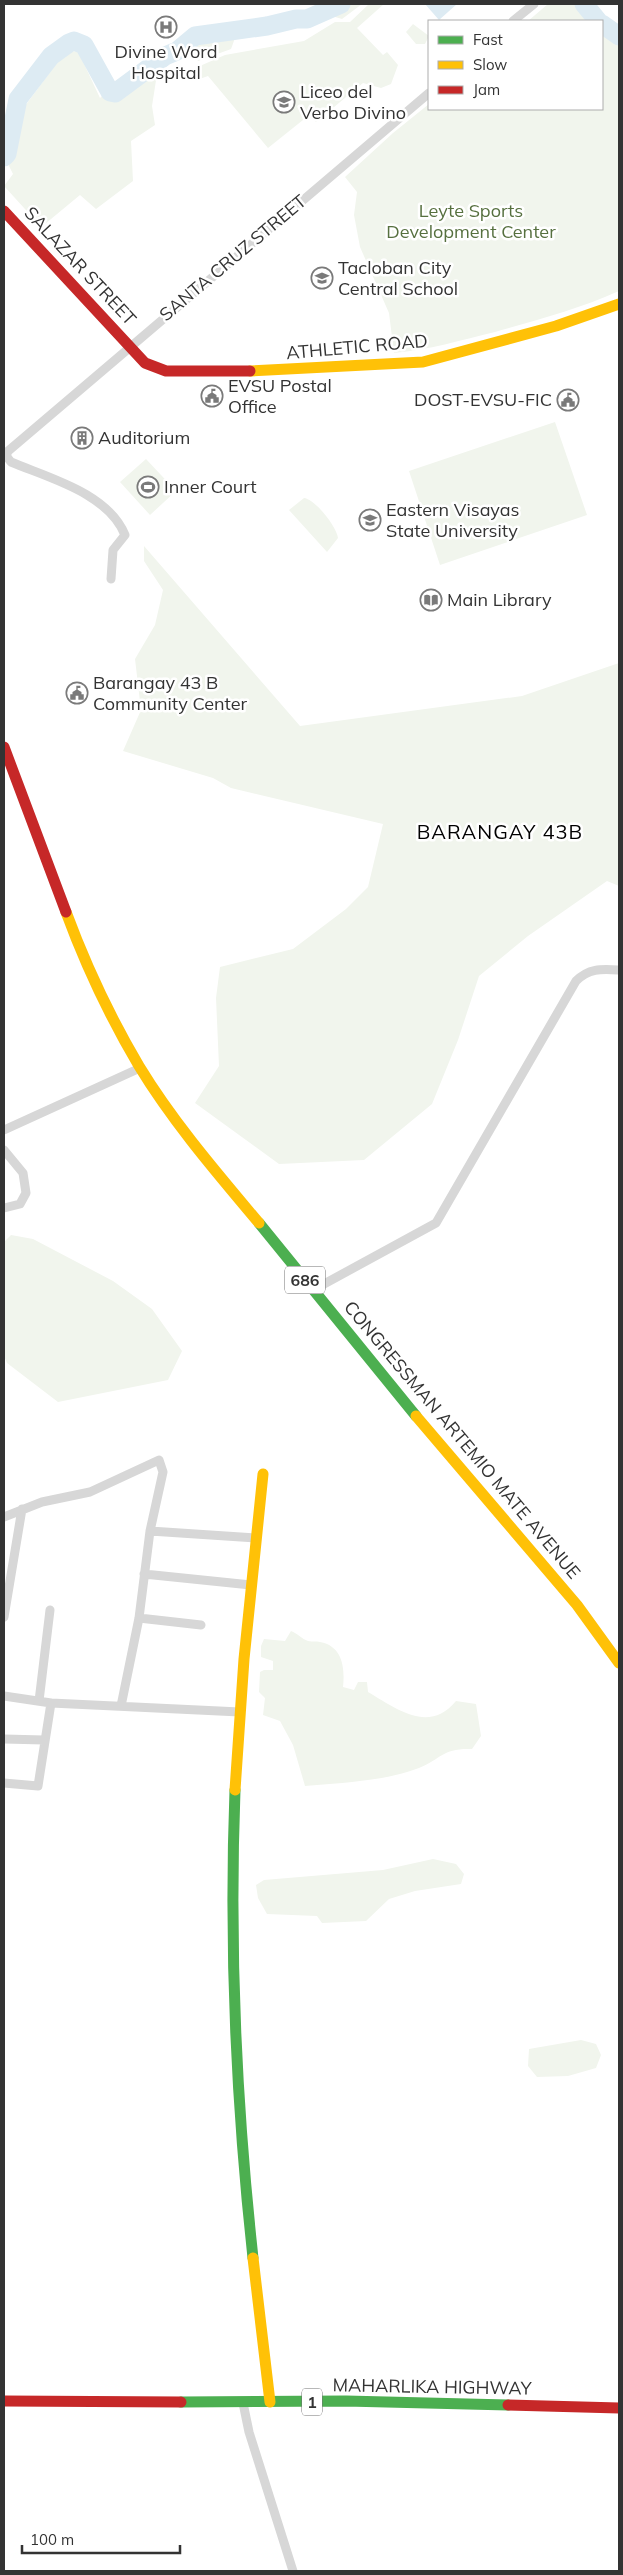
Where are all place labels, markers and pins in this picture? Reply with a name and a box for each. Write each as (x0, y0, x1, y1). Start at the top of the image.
hospital icon: Divine Word Hospital (154, 15, 178, 39)
place label: Divine Word Hospital (114, 40, 218, 84)
place label: Liceo del Verbo Divino (300, 80, 406, 124)
school or university icon: Liceo del Verbo Divino (272, 90, 296, 114)
place label: Tacloban City Central School (338, 256, 458, 300)
school or university icon: Tacloban City Central School (310, 266, 334, 290)
place label: EVSU Postal Office (228, 374, 332, 418)
public building icon: EVSU Postal Office (200, 384, 224, 408)
place label: DOST-EVSU-FIC (414, 388, 552, 411)
public building icon: DOST-EVSU-FIC (556, 388, 580, 412)
building icon: Auditorium (70, 426, 94, 450)
place label: Auditorium (98, 426, 190, 449)
sports icon: Inner Court (136, 475, 160, 499)
place label: Inner Court (164, 475, 256, 498)
place label: Eastern Visayas State University (386, 498, 520, 542)
school or university icon: Eastern Visayas State University (358, 508, 382, 532)
library icon: Main Library (419, 588, 443, 612)
place label: Main Library (447, 588, 552, 611)
place label: Barangay 43 B Community Center (93, 671, 247, 715)
public building icon: Barangay 43 B Community Center (65, 681, 89, 705)

